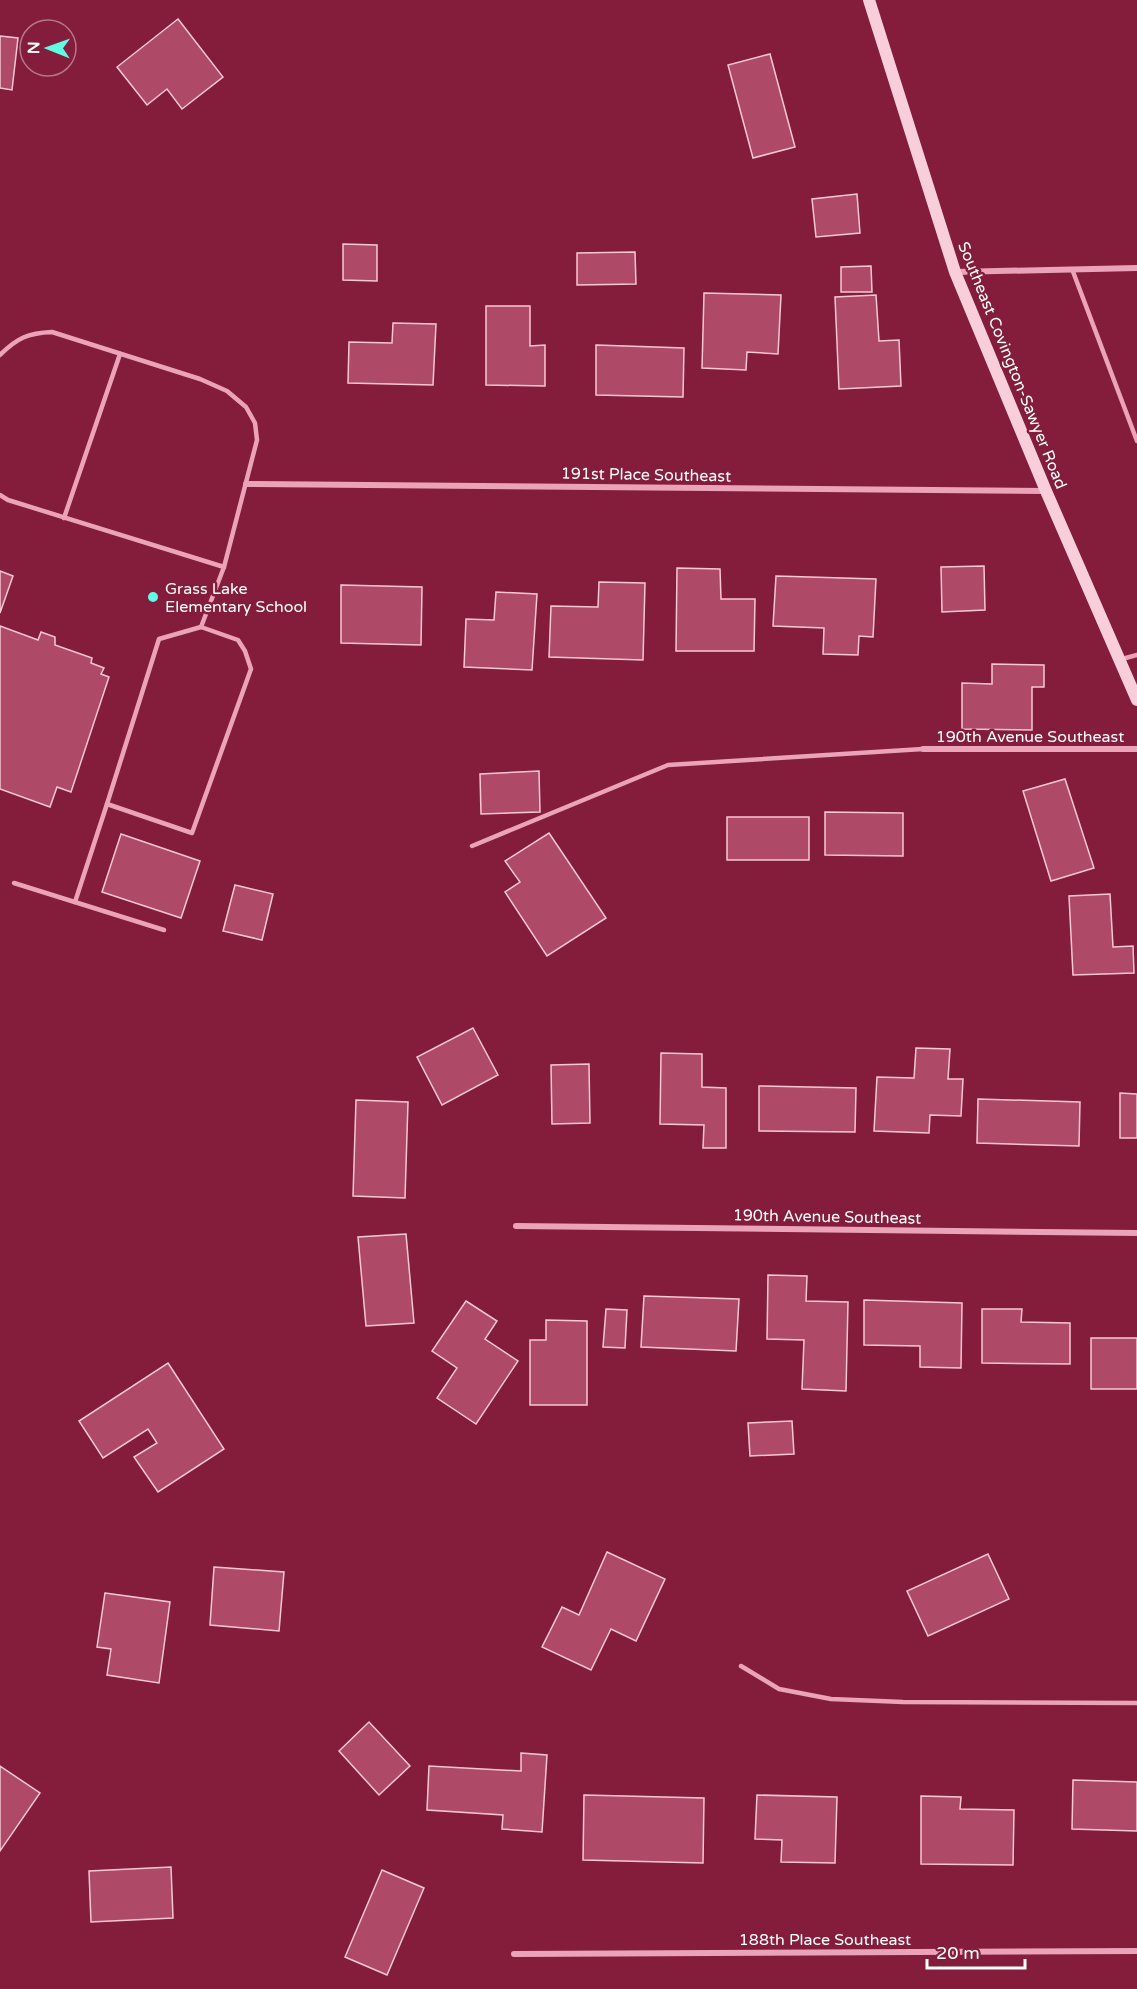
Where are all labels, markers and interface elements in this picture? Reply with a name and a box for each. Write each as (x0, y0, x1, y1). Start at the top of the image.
north arrow (18, 18, 78, 78)
text: N (24, 41, 44, 54)
street label: Southeast Covington-Sawyer Road (953, 239, 1071, 492)
street label: 191st Place Southeast (561, 464, 731, 486)
place label: Grass Lake Elementary School (165, 579, 307, 617)
marker: Grass Lake Elementary School (146, 590, 160, 604)
street label: 190th Avenue Southeast (936, 727, 1124, 747)
street label: 190th Avenue Southeast (733, 1205, 921, 1229)
street label: 188th Place Southeast (739, 1930, 911, 1950)
scale bar (927, 1932, 1024, 1970)
text: 20 m (936, 1942, 980, 1964)

